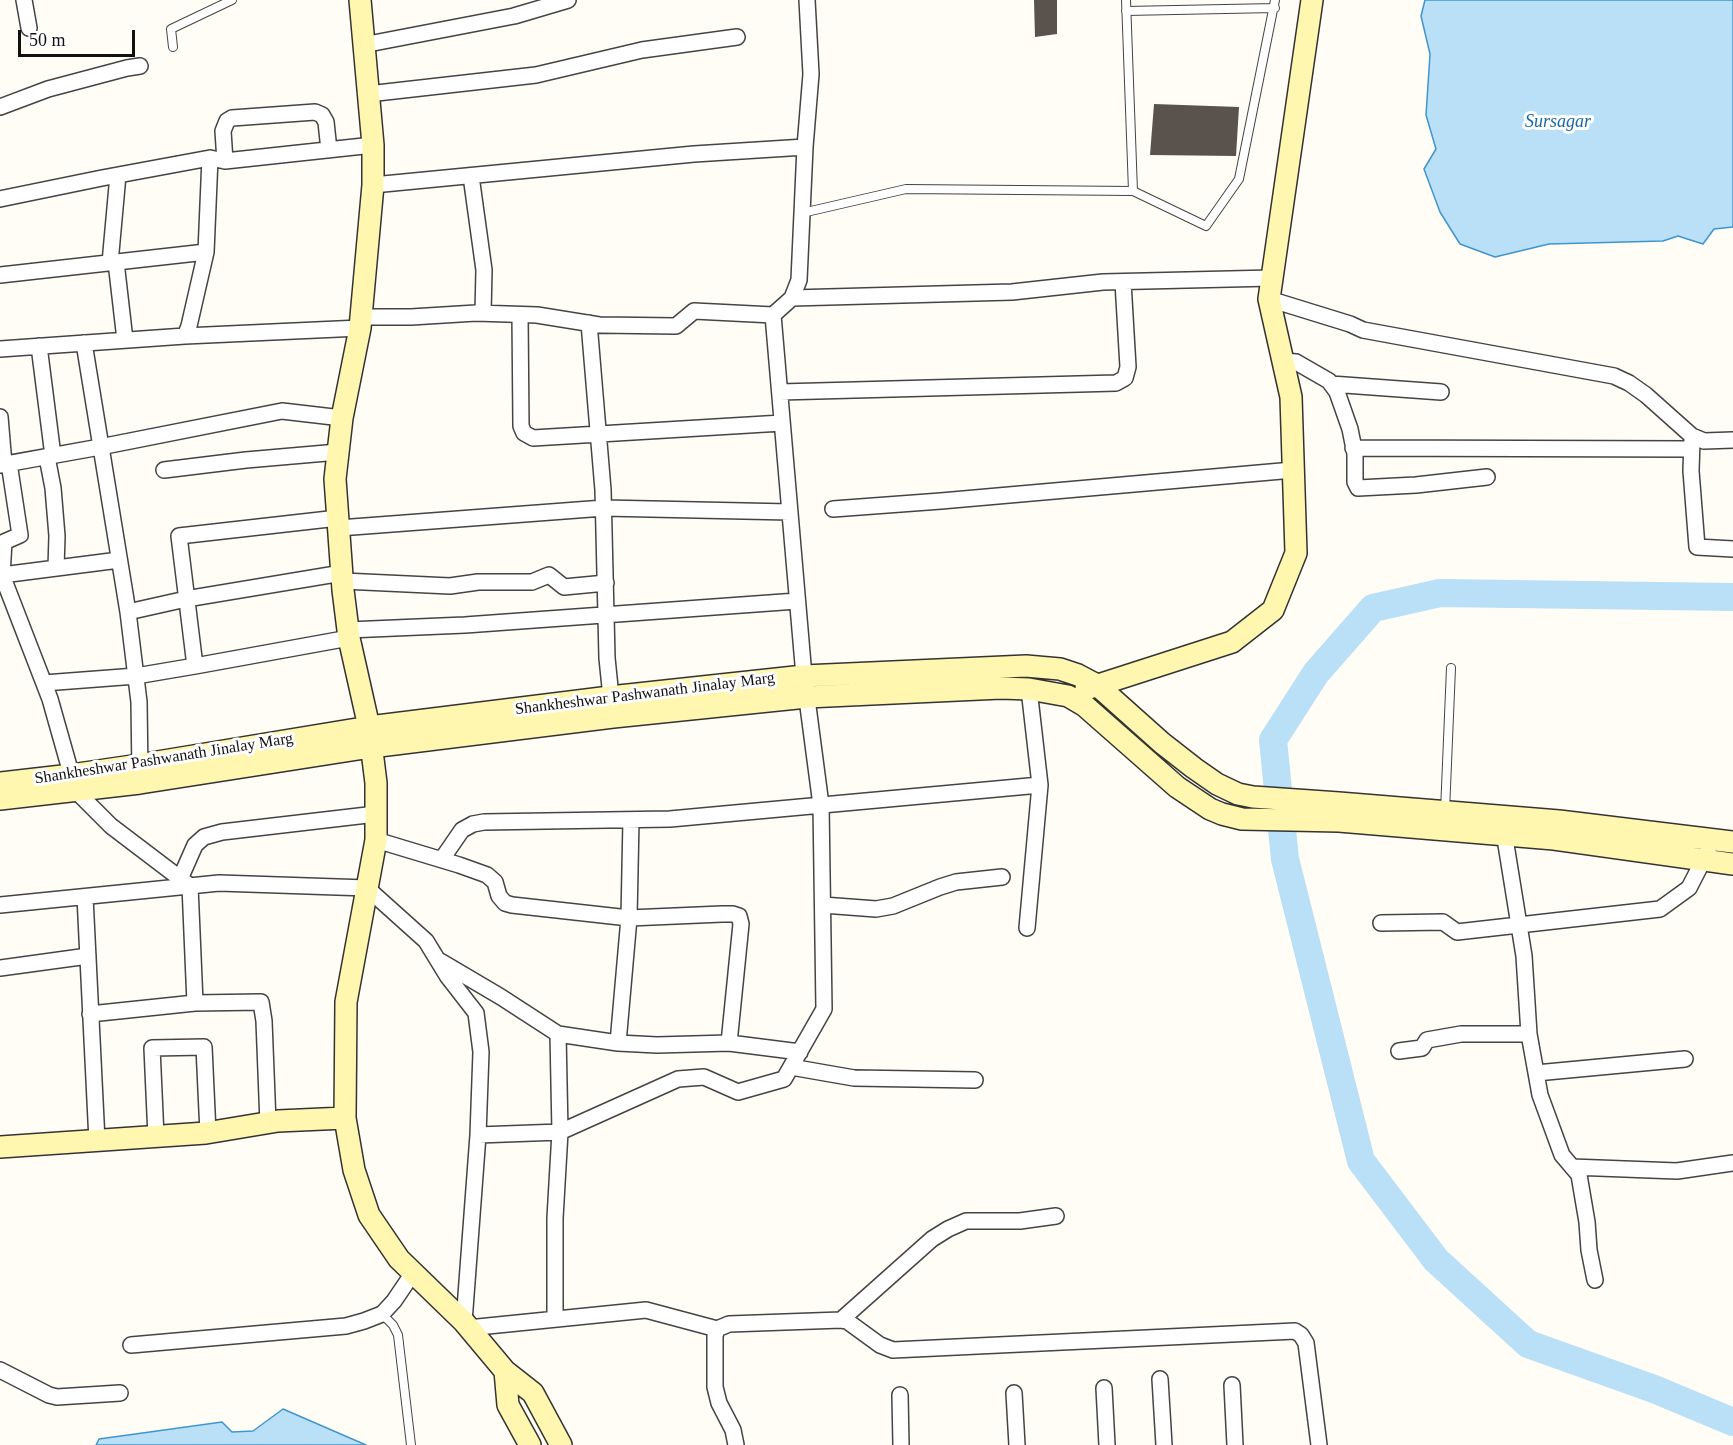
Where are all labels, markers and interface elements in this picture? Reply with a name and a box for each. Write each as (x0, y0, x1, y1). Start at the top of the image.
scale bar (21, 18, 138, 56)
text: 50 m (29, 30, 66, 50)
water label: Sursagar (1525, 111, 1591, 133)
street label: Shankheshwar Pashwanath Jinalay Marg (514, 669, 776, 719)
street label: Shankheshwar Pashwanath Jinalay Marg (33, 729, 295, 789)

